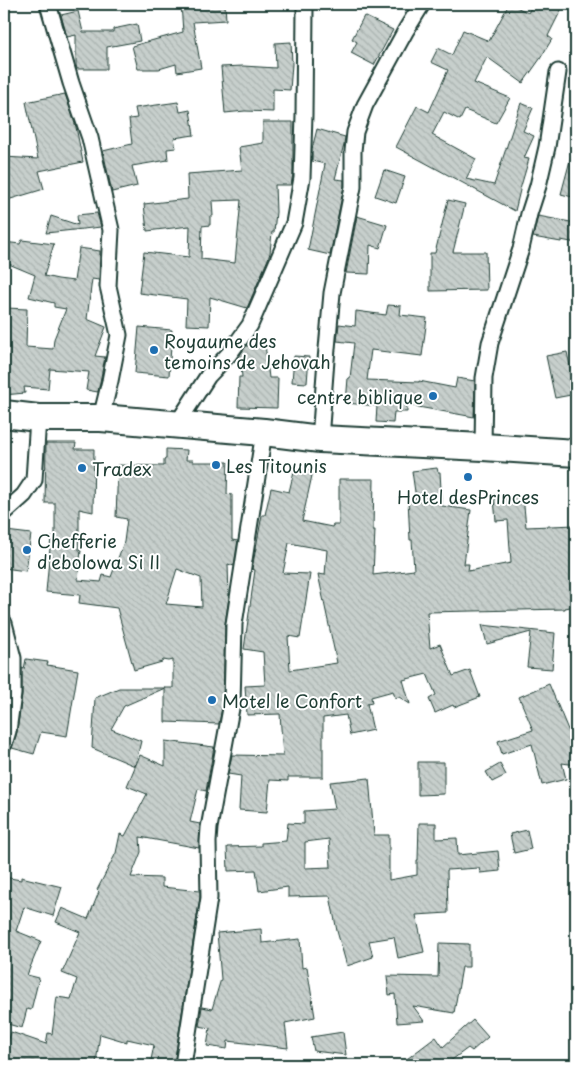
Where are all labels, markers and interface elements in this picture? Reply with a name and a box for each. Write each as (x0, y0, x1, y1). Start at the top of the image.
place label: Royaume des temoins de Jehovah (164, 327, 331, 375)
marker: Royaume des temoins de Jehovah (148, 344, 160, 356)
place label: centre biblique (297, 383, 423, 410)
marker: centre biblique (427, 390, 439, 402)
place label: Les Titounis (226, 452, 327, 479)
place label: Tradex (92, 455, 152, 482)
marker: Les Titounis (210, 459, 222, 471)
marker: Tradex (76, 462, 88, 474)
marker: Hotel desPrinces (462, 471, 474, 483)
place label: Hotel desPrinces (397, 483, 539, 510)
place label: Chefferie d'ebolowa Si II (37, 527, 160, 575)
marker: Chefferie d'ebolowa Si II (21, 544, 33, 556)
place label: Motel le Confort (222, 687, 362, 714)
marker: Motel le Confort (206, 694, 218, 706)

